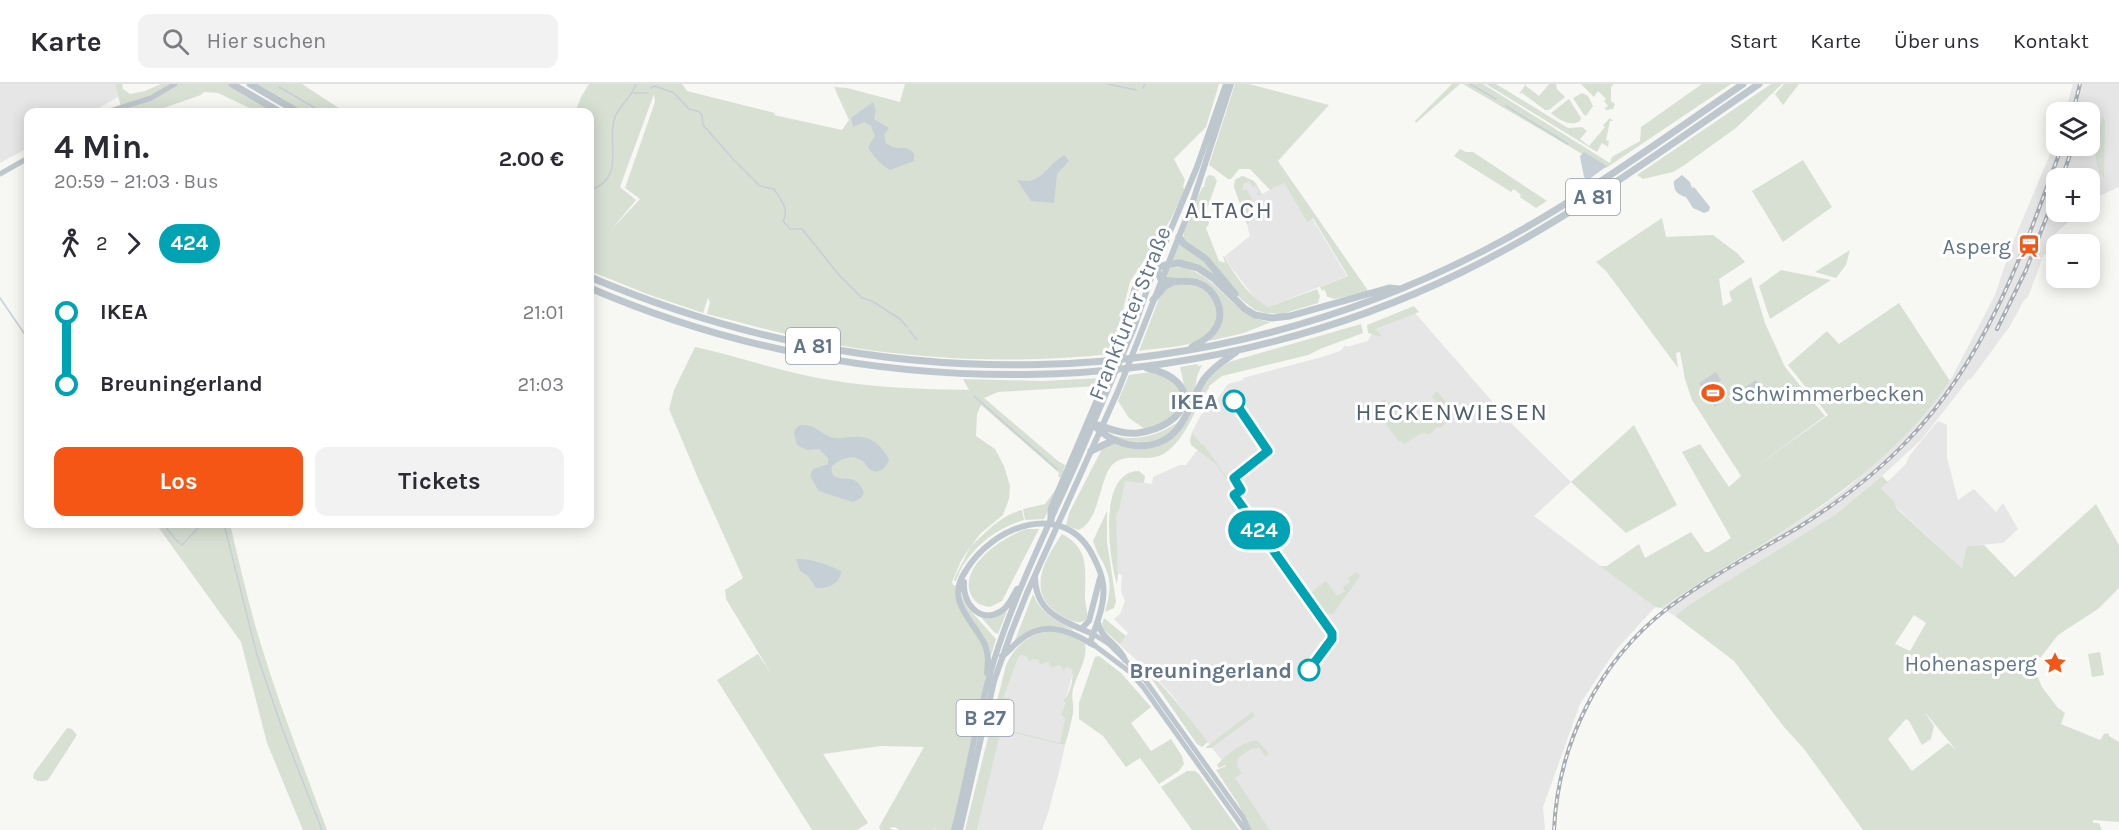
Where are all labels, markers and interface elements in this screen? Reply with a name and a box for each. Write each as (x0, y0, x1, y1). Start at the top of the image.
search box (138, 14, 558, 68)
text: Karte (30, 25, 102, 58)
icon: search (159, 25, 192, 58)
text: Hier suchen (207, 28, 326, 54)
text: Start (1730, 29, 1777, 53)
text: Karte (1810, 29, 1861, 53)
text: Über uns (1894, 29, 1980, 53)
text: Kontakt (2013, 29, 2089, 53)
map controls (2046, 102, 2100, 288)
button: layers (2046, 102, 2100, 156)
text: 4 Min. (54, 128, 149, 166)
text: 2.00 € (499, 146, 564, 172)
button: + (2046, 168, 2100, 222)
text: 20:59 – 21:03 · Bus (54, 170, 219, 193)
road number: A 81 (1566, 179, 1620, 215)
district label: ALTACH (1185, 196, 1273, 224)
street label: Frankfurter Straße (1083, 223, 1177, 404)
icon: walk (54, 227, 87, 260)
icon: forward (117, 227, 150, 260)
text: 424 (171, 231, 208, 255)
text: 2 (96, 232, 108, 255)
station icon: Asperg (2016, 233, 2042, 259)
place label: Asperg (1943, 234, 2012, 260)
button: − (2046, 234, 2100, 288)
text: IKEA (100, 299, 148, 325)
text: 21:01 (523, 301, 564, 324)
road number: A 81 (786, 328, 840, 364)
text: Breuningerland (100, 371, 263, 397)
text: 21:03 (518, 373, 564, 396)
sports icon: Schwimmerbecken (1700, 380, 1726, 406)
place label: Schwimmerbecken (1731, 381, 1925, 407)
place label: IKEA (1170, 389, 1218, 415)
marker: IKEA (1223, 390, 1245, 412)
district label: HECKENWIESEN (1356, 398, 1548, 426)
button: Los (54, 447, 303, 516)
button: Tickets (315, 447, 564, 516)
line badge: 424 (1224, 510, 1294, 550)
text: 424 (1240, 518, 1278, 542)
place icon: Hohenasperg (2042, 650, 2068, 676)
place label: Hohenasperg (1905, 651, 2038, 677)
place label: Breuningerland (1129, 658, 1292, 684)
marker: Breuningerland (1298, 659, 1320, 681)
road number: B 27 (956, 700, 1014, 736)

